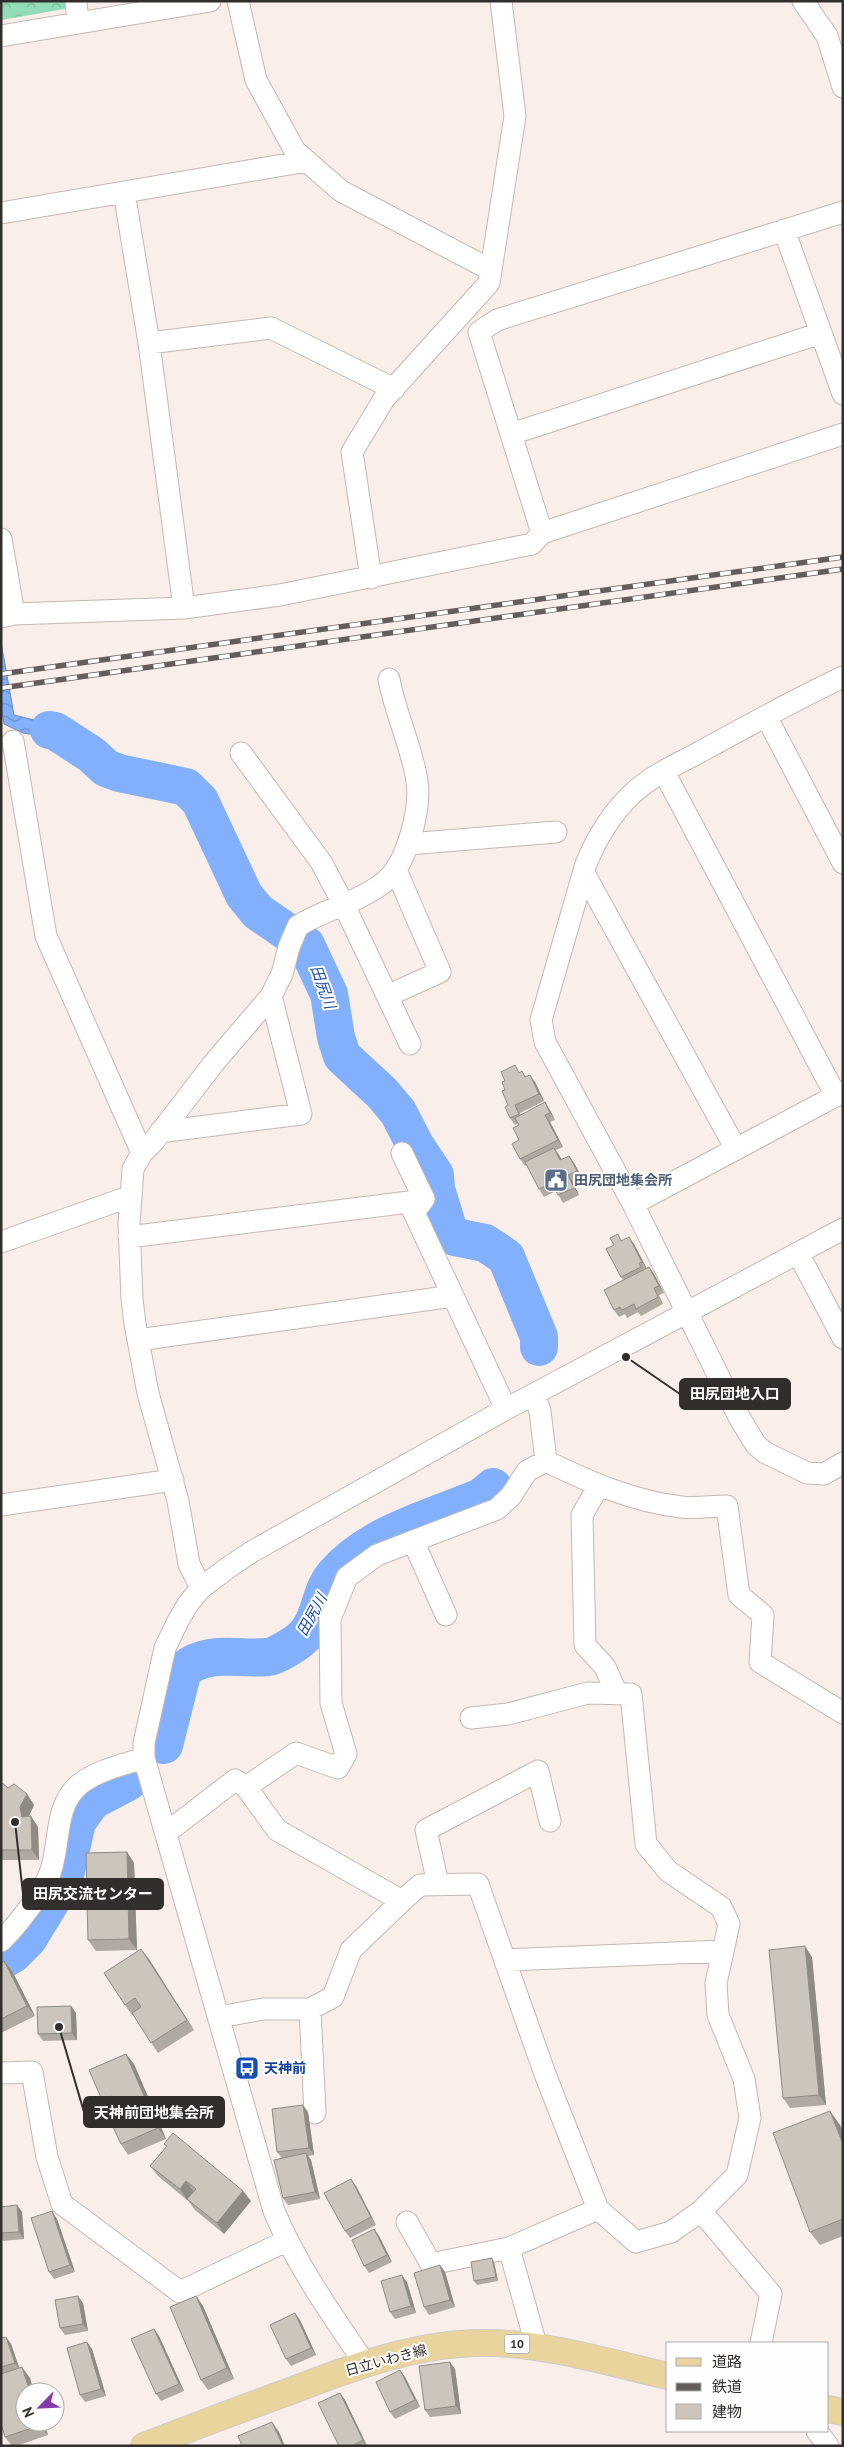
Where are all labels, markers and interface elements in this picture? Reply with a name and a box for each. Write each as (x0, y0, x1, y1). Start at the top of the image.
water label: 田尻川 (307, 962, 341, 1013)
public building icon: 田尻団地集会所 (543, 1167, 569, 1193)
place label: 田尻団地集会所 (574, 1171, 672, 1189)
callout: 田尻団地入口 (680, 1379, 790, 1409)
text: 田尻団地入口 (690, 1384, 780, 1403)
water label: 田尻川 (292, 1589, 332, 1639)
callout: 田尻交流センター (23, 1879, 163, 1909)
text: 田尻交流センター (33, 1884, 153, 1903)
bus stop icon: 天神前 (234, 2055, 260, 2081)
place label: 天神前 (264, 2059, 306, 2077)
callout: 天神前団地集会所 (84, 2097, 224, 2127)
text: 天神前団地集会所 (94, 2103, 214, 2122)
road number: 10 (504, 2334, 530, 2354)
street label: 日立いわき線 (343, 2340, 429, 2380)
legend (666, 2342, 829, 2432)
text: 道路 (712, 2352, 742, 2371)
text: 鉄道 (712, 2377, 742, 2396)
north arrow (15, 2382, 65, 2432)
text: 建物 (712, 2402, 742, 2421)
text: N (18, 2404, 38, 2420)

